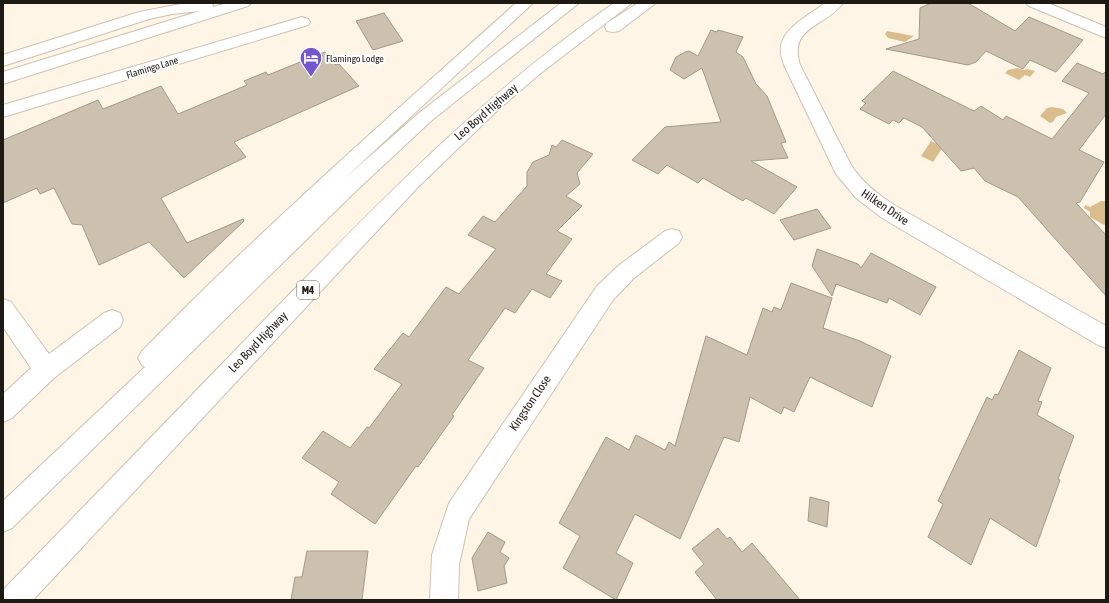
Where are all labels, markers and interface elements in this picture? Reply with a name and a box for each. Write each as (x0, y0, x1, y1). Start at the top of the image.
hotel icon: Flamingo Lodge (298, 45, 324, 78)
place label: Flamingo Lodge (326, 53, 384, 64)
street label: Flamingo Lane (125, 54, 180, 81)
street label: Leo Boyd Highway (452, 81, 520, 143)
street label: Hilken Drive (859, 186, 911, 228)
road number: M4 (297, 281, 319, 299)
street label: Leo Boyd Highway (226, 309, 290, 375)
street label: Kingston Close (506, 373, 554, 433)

